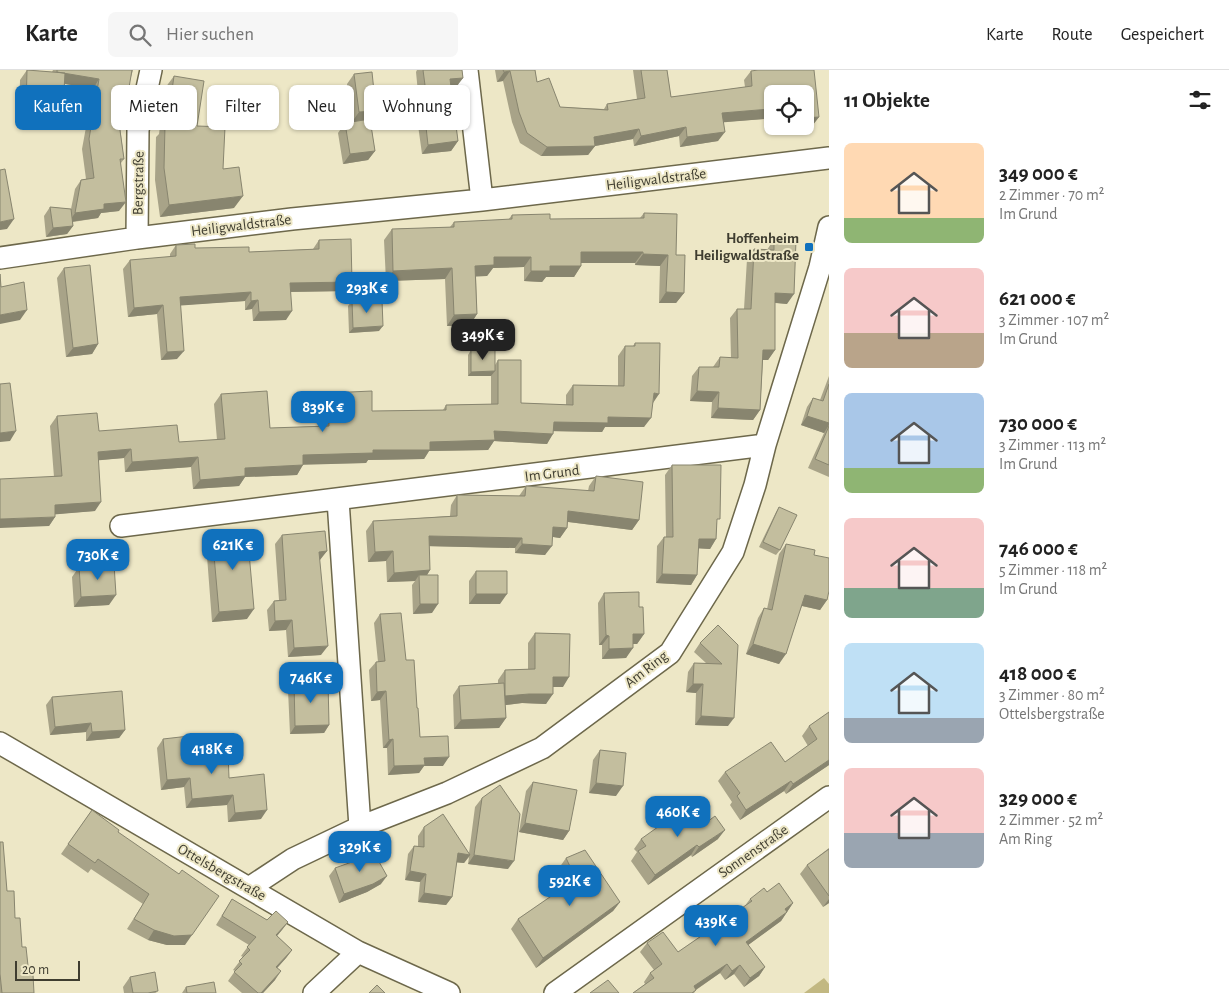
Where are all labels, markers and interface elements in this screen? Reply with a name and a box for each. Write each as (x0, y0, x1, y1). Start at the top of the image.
search box (108, 12, 458, 57)
icon: search (126, 21, 154, 49)
text: Karte (25, 22, 78, 46)
text: Hier suchen (166, 25, 254, 44)
text: Karte (986, 26, 1023, 44)
text: Route (1051, 26, 1093, 44)
text: Gespeichert (1121, 26, 1204, 44)
chip: Kaufen (15, 85, 101, 130)
chip: Mieten (111, 85, 197, 130)
chip: Filter (207, 85, 279, 130)
chip: Neu (289, 85, 354, 130)
chip: Wohnung (364, 85, 470, 130)
map controls (764, 85, 814, 135)
button: locate (764, 85, 814, 135)
icon: filters (1186, 86, 1214, 114)
text: 11 Objekte (844, 90, 930, 111)
street label: Bergstraße (130, 151, 147, 215)
icon: home (884, 163, 944, 223)
text: 349 000 € (999, 163, 1078, 184)
street label: Heiligwaldstraße (605, 166, 707, 193)
text: 2 Zimmer · 70 m² (999, 187, 1104, 203)
text: Im Grund (999, 206, 1058, 222)
street label: Heiligwaldstraße (190, 212, 292, 239)
place label: Hoffenheim Heiligwaldstraße (694, 231, 799, 263)
marker: Hoffenheim Heiligwaldstraße (803, 241, 815, 253)
pin: 293K € (326, 272, 408, 314)
text: 293K € (346, 280, 388, 296)
icon: home (884, 288, 944, 348)
text: 621 000 € (999, 288, 1076, 309)
text: 3 Zimmer · 107 m² (999, 312, 1109, 328)
pin: 349K € (442, 318, 524, 361)
text: 349K € (462, 327, 504, 343)
text: Im Grund (999, 331, 1058, 347)
pin: 839K € (282, 390, 364, 433)
text: 839K € (302, 399, 344, 415)
icon: home (884, 413, 944, 473)
text: 730 000 € (999, 413, 1077, 434)
text: 3 Zimmer · 113 m² (999, 437, 1106, 453)
text: Im Grund (999, 456, 1058, 472)
street label: Im Grund (524, 463, 580, 484)
pin: 621K € (192, 528, 274, 571)
text: 621K € (213, 537, 253, 553)
pin: 730K € (57, 538, 139, 581)
icon: home (884, 538, 944, 598)
text: 746 000 € (999, 538, 1078, 559)
text: 730K € (77, 547, 119, 563)
text: 5 Zimmer · 118 m² (999, 562, 1107, 578)
text: Im Grund (999, 581, 1058, 597)
street label: Am Ring (622, 648, 671, 691)
pin: 746K € (270, 662, 352, 704)
icon: home (884, 663, 944, 723)
text: 418 000 € (999, 663, 1076, 684)
text: 746K € (290, 670, 332, 686)
text: 3 Zimmer · 80 m² (999, 687, 1105, 703)
text: Ottelsbergstraße (999, 706, 1105, 722)
pin: 418K € (171, 732, 253, 775)
text: 418K € (192, 741, 232, 757)
icon: home (884, 788, 944, 848)
text: 329 000 € (999, 788, 1077, 809)
pin: 460K € (637, 796, 719, 838)
text: 460K € (656, 804, 700, 820)
text: 2 Zimmer · 52 m² (999, 812, 1103, 828)
street label: Sonnenstraße (716, 822, 791, 881)
pin: 329K € (319, 830, 401, 873)
text: Am Ring (999, 831, 1052, 847)
text: 329K € (339, 839, 381, 855)
street label: Ottelsbergstraße (175, 841, 268, 904)
pin: 592K € (529, 864, 611, 907)
text: 592K € (549, 873, 591, 889)
pin: 439K € (675, 904, 757, 947)
text: 439K € (695, 913, 737, 929)
scale bar (15, 958, 80, 981)
text: 20 m (22, 963, 49, 977)

